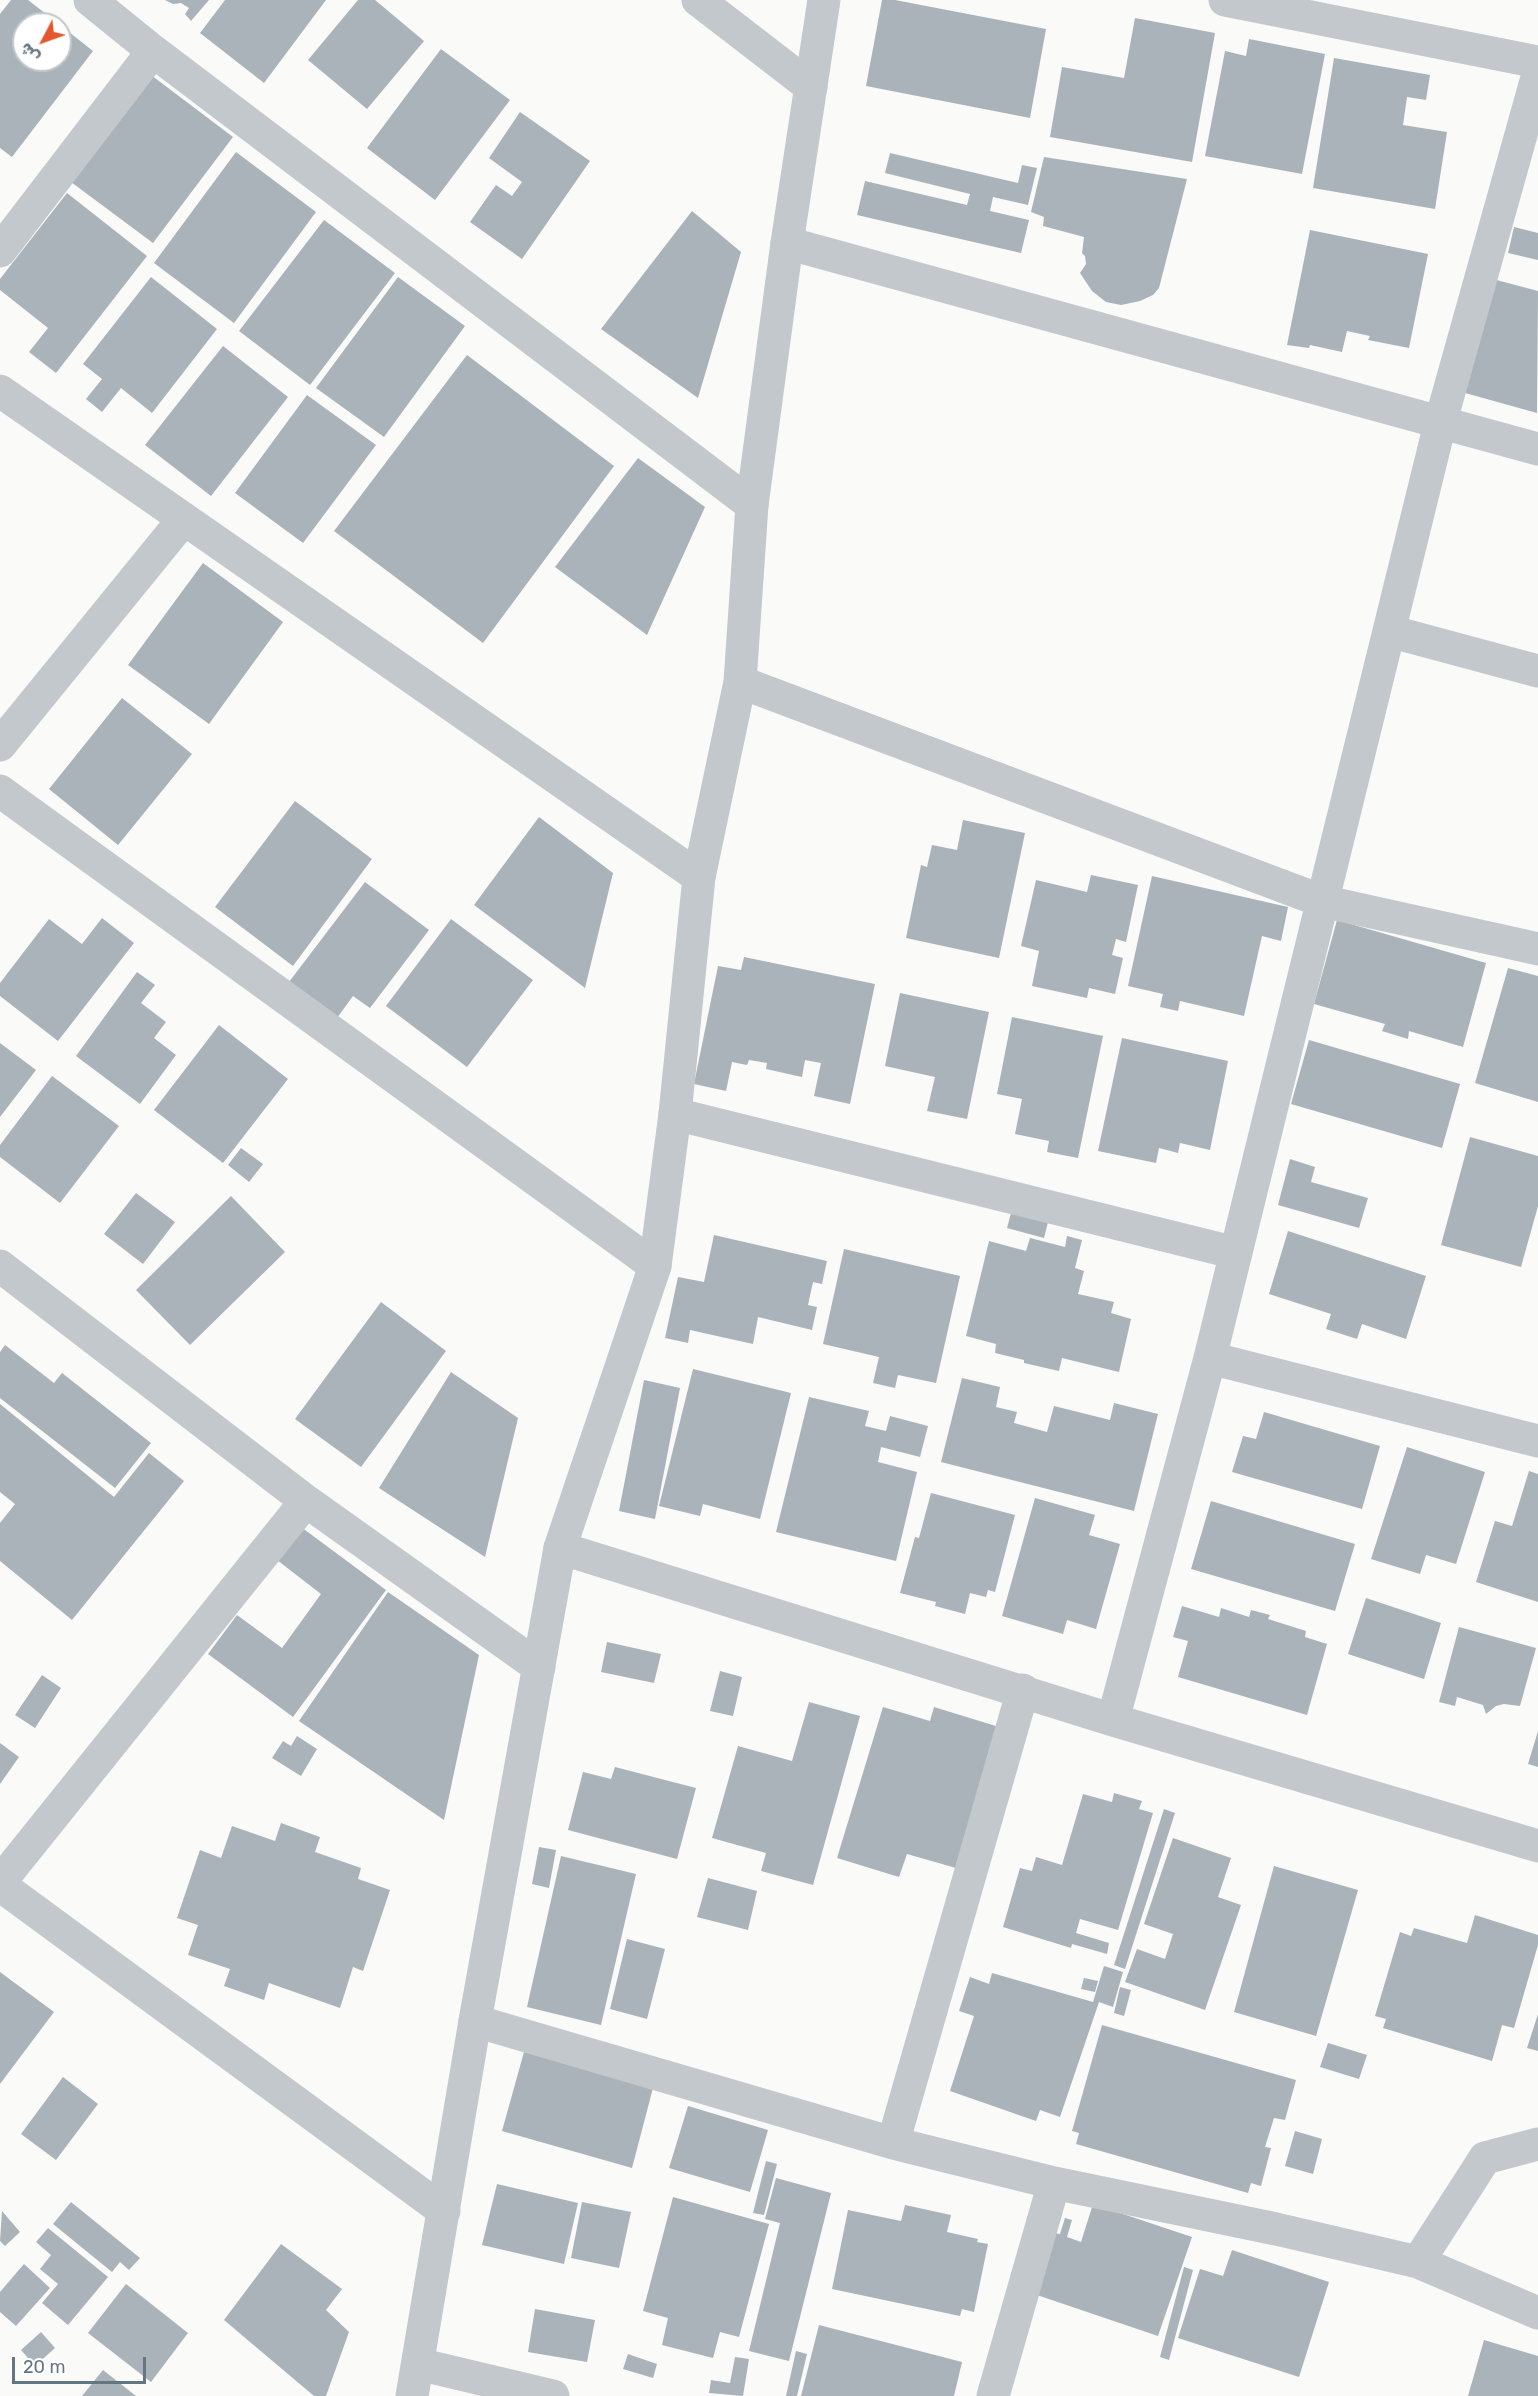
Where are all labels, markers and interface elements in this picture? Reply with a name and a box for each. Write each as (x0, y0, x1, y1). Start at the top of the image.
north arrow (12, 12, 72, 72)
text: ش (16, 39, 43, 67)
scale bar (15, 2345, 148, 2383)
text: 20 m (23, 2356, 65, 2378)

